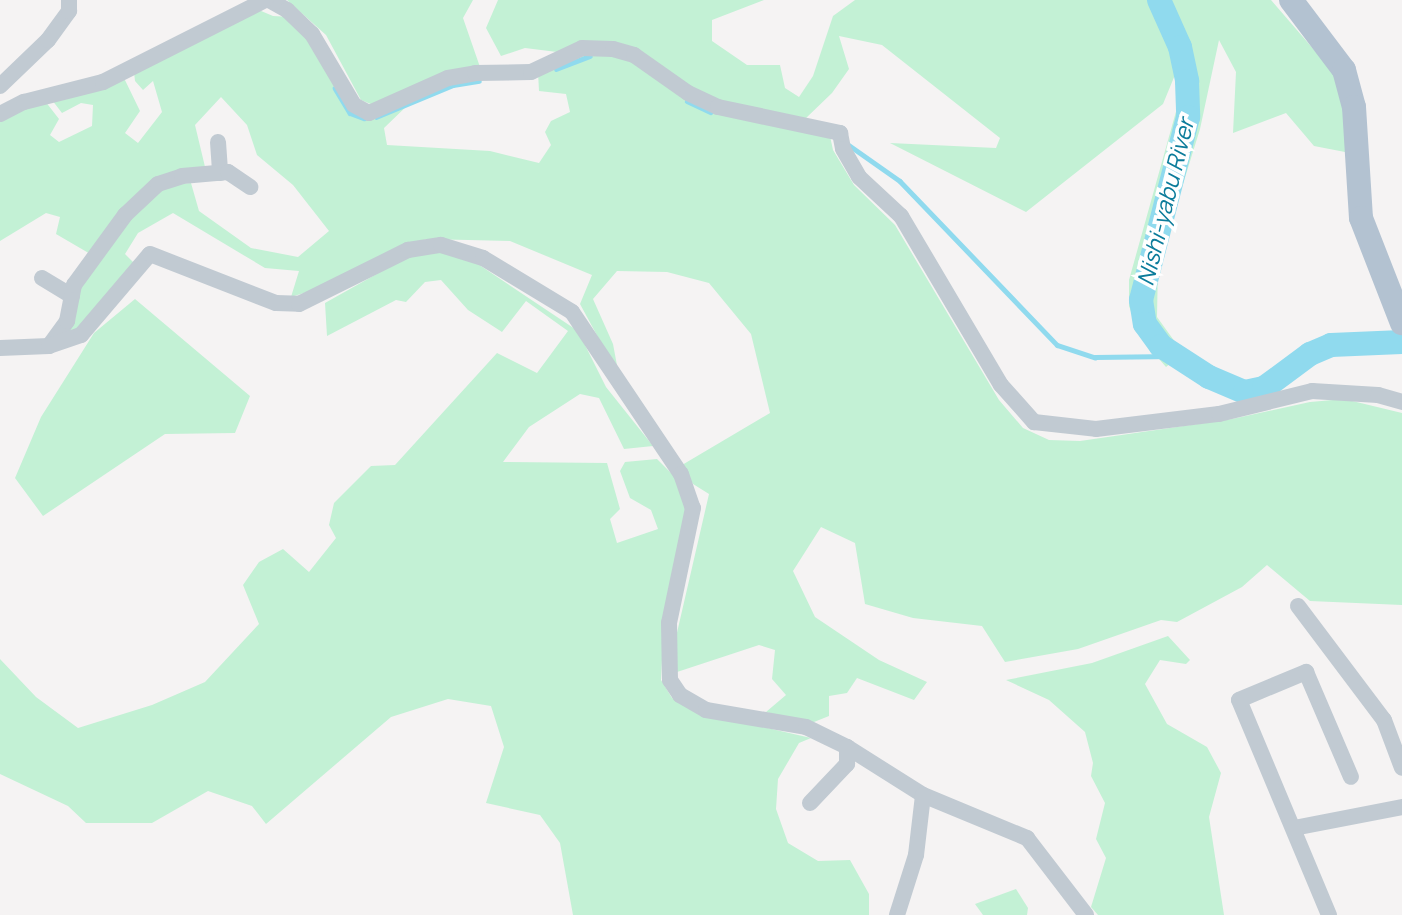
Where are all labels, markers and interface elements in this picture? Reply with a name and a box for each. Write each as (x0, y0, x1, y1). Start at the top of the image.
water label: Nishi-yabu River (1131, 116, 1199, 288)

